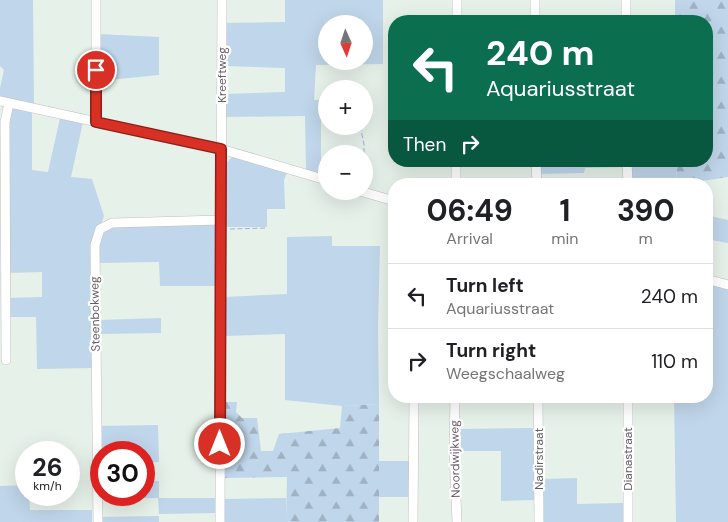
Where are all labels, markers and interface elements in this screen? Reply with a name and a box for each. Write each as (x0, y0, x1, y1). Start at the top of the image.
north arrow (318, 15, 372, 70)
map controls (318, 15, 373, 200)
text: 240 m (486, 30, 595, 76)
icon: left (403, 35, 468, 100)
street label: Kreeftweg (214, 47, 230, 103)
pin (75, 49, 117, 91)
icon: arrive (82, 56, 110, 84)
text: Aquariusstraat (486, 74, 635, 103)
button: + (318, 80, 373, 135)
icon: right (456, 130, 484, 158)
text: Then (403, 132, 446, 157)
button: − (318, 145, 373, 200)
text: 06:49 (426, 191, 513, 230)
text: 1 (559, 191, 570, 230)
text: 390 (617, 191, 675, 230)
text: Arrival (446, 228, 493, 249)
text: min (551, 228, 579, 249)
text: m (639, 228, 653, 249)
text: Turn left (446, 273, 524, 298)
street label: Steenbokweg (86, 276, 104, 352)
icon: left (403, 282, 431, 310)
text: 240 m (641, 284, 698, 309)
text: Aquariusstraat (446, 298, 554, 319)
text: Turn right (446, 338, 536, 363)
icon: right (403, 347, 431, 375)
text: 110 m (651, 349, 698, 374)
text: Weegschaalweg (446, 363, 565, 384)
position arrow (193, 417, 245, 469)
street label: Noordwijkweg (446, 420, 464, 498)
street label: Dianastraat (620, 427, 636, 491)
street label: Nadirstraat (531, 428, 547, 490)
speed limit sign: 30 (90, 441, 155, 506)
text: 26 (32, 451, 63, 484)
text: km/h (33, 478, 62, 494)

